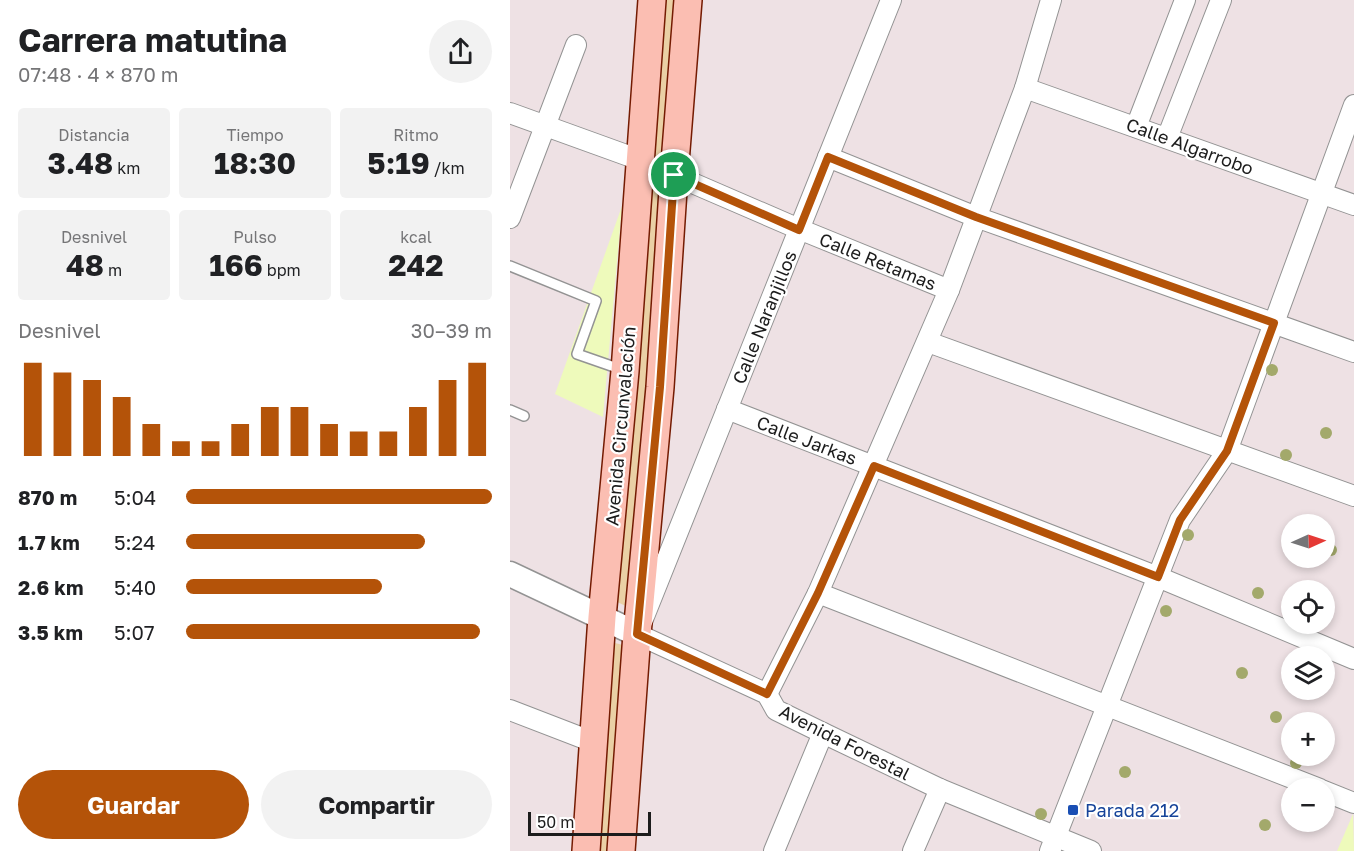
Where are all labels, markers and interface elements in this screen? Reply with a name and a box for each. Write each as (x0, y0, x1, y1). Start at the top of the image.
text: Carrera matutina (18, 20, 287, 59)
button: share (429, 20, 492, 83)
text: 07:48 · 4 × 870 m (18, 62, 179, 86)
street label: Calle Algarrobo (1123, 113, 1257, 179)
text: Distancia (58, 125, 130, 145)
text: Tiempo (226, 125, 284, 145)
text: Ritmo (393, 125, 439, 145)
text: 3.48 (47, 145, 113, 181)
text: 18:30 (214, 145, 296, 181)
text: 5:19 (367, 145, 430, 181)
pin (648, 149, 699, 200)
text: km (113, 158, 141, 178)
text: /km (430, 158, 465, 178)
icon: arrive (657, 158, 690, 191)
text: Desnivel (61, 227, 127, 247)
text: Pulso (233, 227, 277, 247)
text: kcal (400, 227, 432, 247)
street label: Calle Retamas (816, 228, 940, 294)
text: 48 (66, 247, 104, 283)
text: 166 (209, 247, 263, 283)
text: 242 (388, 247, 444, 283)
street label: Calle Naranjillos (727, 247, 801, 387)
text: m (104, 260, 122, 280)
text: bpm (263, 260, 301, 280)
text: Desnivel (18, 318, 101, 342)
text: 30–39 m (411, 318, 492, 342)
street label: Avenida Circunvalación (600, 325, 640, 527)
street label: Calle Jarkas (754, 411, 860, 469)
text: 870 m (18, 485, 77, 509)
text: 5:04 (114, 485, 156, 509)
north arrow (1281, 514, 1335, 568)
map controls (1281, 514, 1335, 832)
text: 1.7 km (18, 530, 80, 554)
text: 5:24 (114, 530, 155, 554)
text: 2.6 km (18, 575, 83, 599)
text: 5:40 (114, 575, 156, 599)
button: locate (1281, 580, 1335, 634)
text: 3.5 km (18, 620, 83, 644)
text: 5:07 (114, 620, 155, 644)
button: layers (1281, 646, 1335, 700)
street label: Avenida Forestal (776, 699, 914, 785)
button: + (1281, 712, 1335, 766)
button: Guardar (18, 770, 249, 839)
button: Compartir (261, 770, 492, 839)
button: − (1281, 778, 1335, 832)
place label: Parada 212 (1085, 799, 1179, 821)
marker: Parada 212 (1066, 803, 1080, 817)
scale bar (528, 809, 651, 836)
text: 50 m (537, 812, 574, 832)

